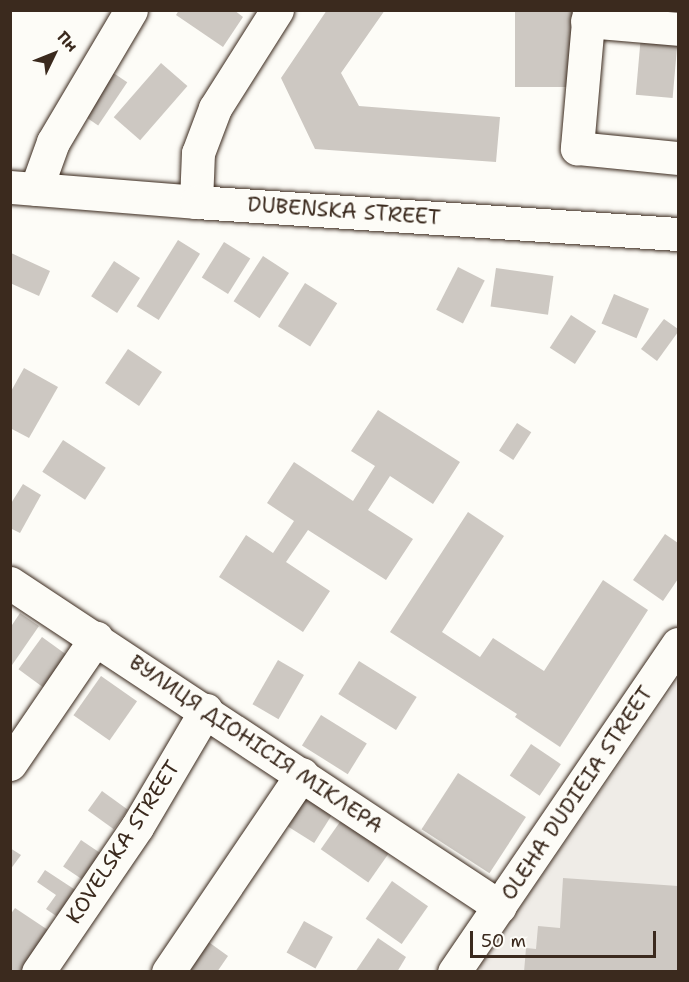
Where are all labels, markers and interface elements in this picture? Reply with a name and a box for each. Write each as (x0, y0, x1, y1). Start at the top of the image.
north arrow (24, 24, 84, 84)
text: Пн (53, 26, 82, 56)
street label: DUBENSKA STREET (247, 192, 441, 230)
street label: ВУЛИЦЯ ДІОНІСІЯ МІКЛЕРА (125, 650, 387, 838)
street label: OLEHA DUDIEIA STREET (496, 681, 658, 905)
street label: KOVELSKA STREET (61, 756, 185, 928)
scale bar (473, 919, 659, 957)
text: 50 m (481, 929, 526, 953)

